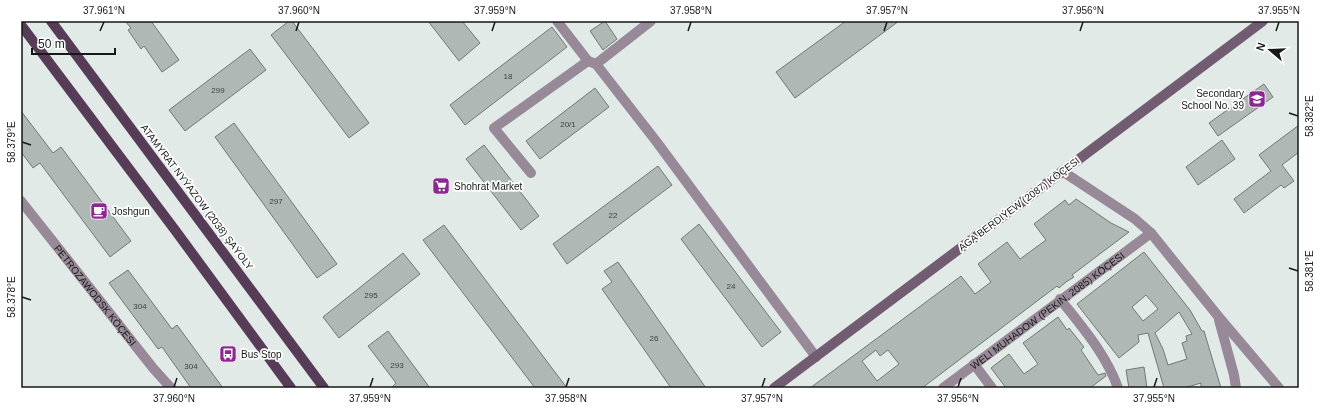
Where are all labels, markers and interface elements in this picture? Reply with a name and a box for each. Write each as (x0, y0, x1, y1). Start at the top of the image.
text: 37.961°N (83, 5, 125, 16)
text: 37.960°N (278, 5, 320, 16)
text: 37.959°N (474, 5, 516, 16)
text: 37.958°N (670, 5, 712, 16)
text: 37.957°N (866, 5, 908, 16)
text: 37.956°N (1062, 5, 1104, 16)
text: 37.955°N (1258, 5, 1300, 16)
scale bar (32, 30, 115, 56)
north arrow (1250, 30, 1290, 70)
text: 50 m (38, 37, 65, 51)
text: N (1254, 41, 1268, 52)
house number: 18 (504, 72, 513, 81)
house number: 299 (211, 86, 225, 95)
place label: Secondary School No. 39 (1181, 88, 1244, 111)
school or university icon: Secondary School No. 39 (1247, 89, 1267, 109)
text: 58.382°E (1304, 95, 1315, 137)
house number: 20/1 (560, 120, 576, 129)
text: 58.379°E (6, 121, 17, 163)
street label: ATAMYRAT NYÝAZOW (2038) ŞAÝOLY (139, 122, 256, 272)
street label: AGA BERDIÝEW (2087) KÖÇESI (956, 154, 1082, 253)
supermarket icon: Shohrat Market (431, 176, 451, 196)
place label: Shohrat Market (454, 181, 523, 192)
house number: 297 (269, 197, 283, 206)
cafe icon: Joshgun (89, 201, 109, 221)
place label: Joshgun (112, 206, 150, 217)
house number: 22 (609, 211, 618, 220)
street label: PETROZAWODSK KÖÇESI (52, 243, 139, 348)
street label: WELI MUHADOW (PEKIN, 2085) KÖÇESI (968, 249, 1126, 371)
text: 58.381°E (1304, 250, 1315, 292)
text: 58.378°E (6, 276, 17, 318)
house number: 24 (727, 282, 736, 291)
house number: 295 (364, 291, 378, 300)
house number: 304 (133, 302, 147, 311)
house number: 26 (650, 334, 659, 343)
bus stop icon: Bus Stop (218, 344, 238, 364)
place label: Bus Stop (241, 349, 282, 360)
house number: 293 (390, 361, 404, 370)
house number: 304 (184, 362, 198, 371)
text: 37.960°N (153, 393, 195, 404)
text: 37.959°N (349, 393, 391, 404)
text: 37.958°N (545, 393, 587, 404)
text: 37.957°N (741, 393, 783, 404)
text: 37.956°N (937, 393, 979, 404)
text: 37.955°N (1133, 393, 1175, 404)

